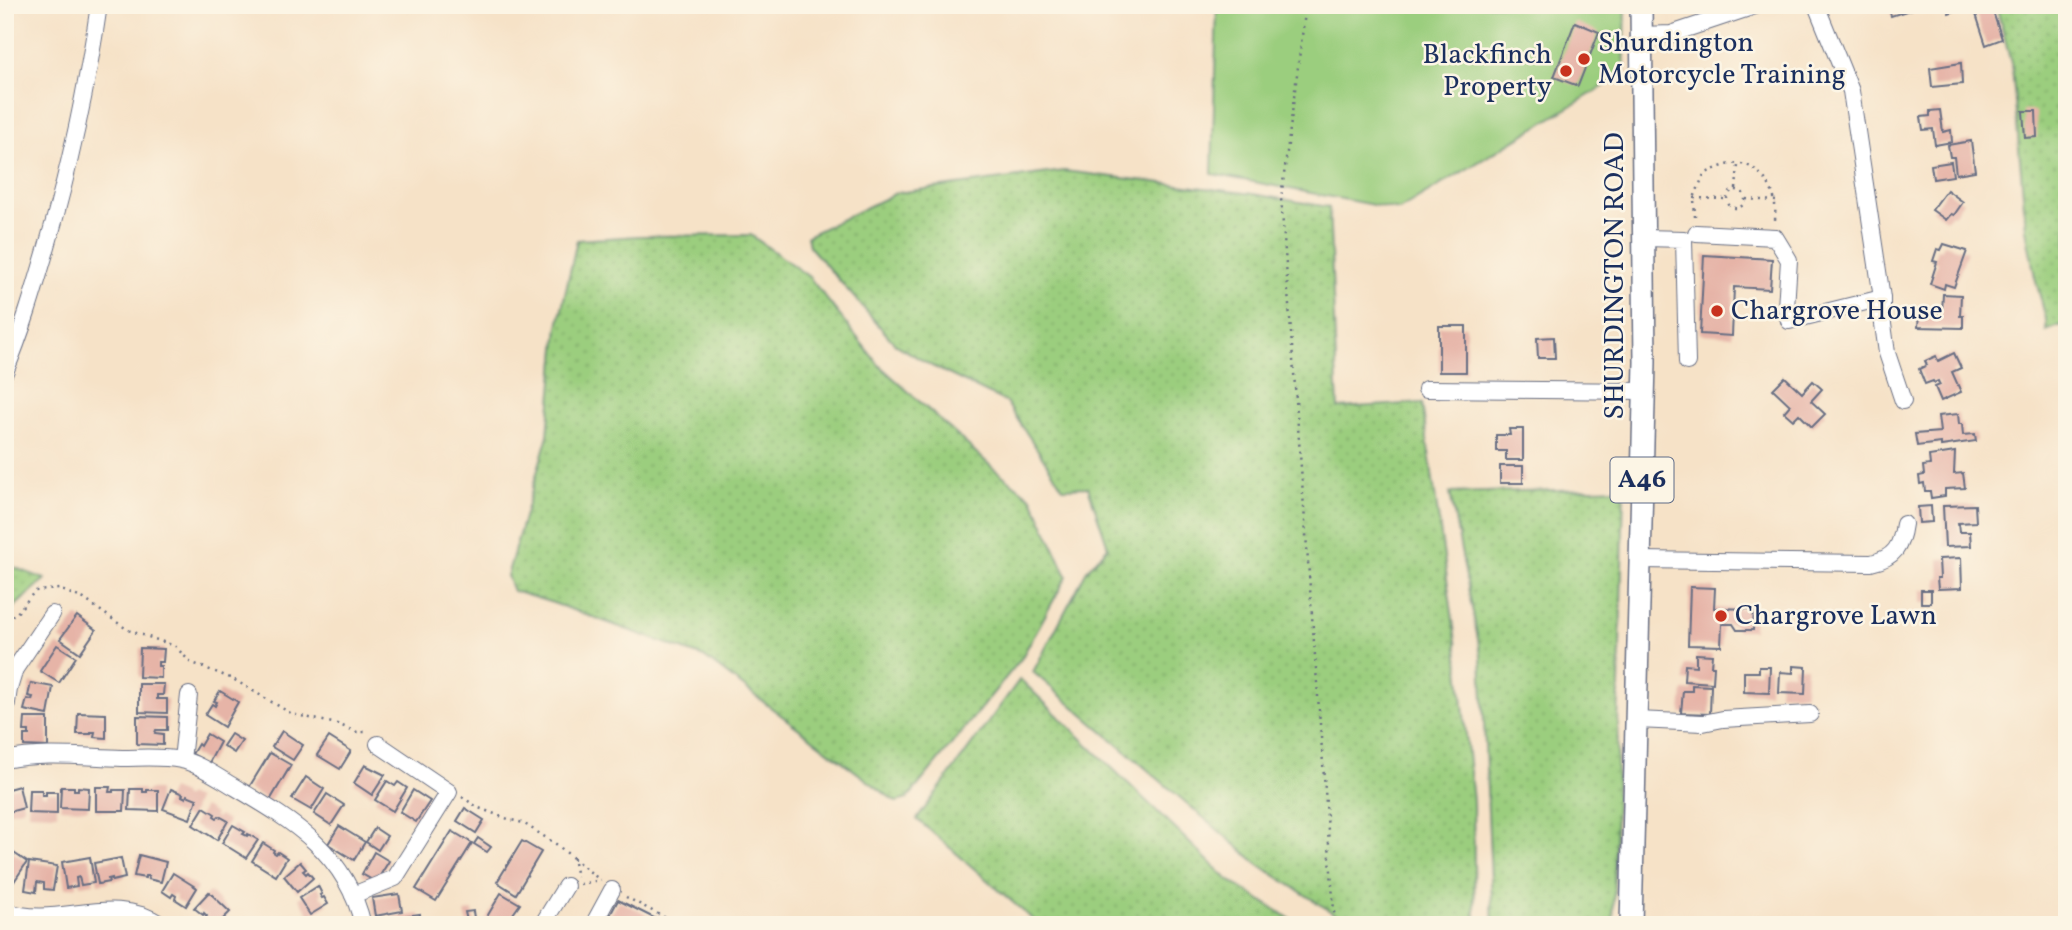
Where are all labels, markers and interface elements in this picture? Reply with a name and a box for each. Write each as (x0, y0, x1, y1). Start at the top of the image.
place label: Shurdington Motorcycle Training (1598, 24, 1846, 95)
place label: Blackfinch Property (1422, 36, 1552, 107)
marker: Shurdington Motorcycle Training (1576, 51, 1592, 67)
marker: Blackfinch Property (1558, 63, 1574, 79)
street label: SHURDINGTON ROAD (1596, 132, 1635, 420)
place label: Chargrove House (1731, 292, 1943, 331)
marker: Chargrove House (1709, 303, 1725, 319)
road number: A46 (1610, 458, 1674, 502)
place label: Chargrove Lawn (1735, 597, 1937, 636)
marker: Chargrove Lawn (1713, 608, 1729, 624)

